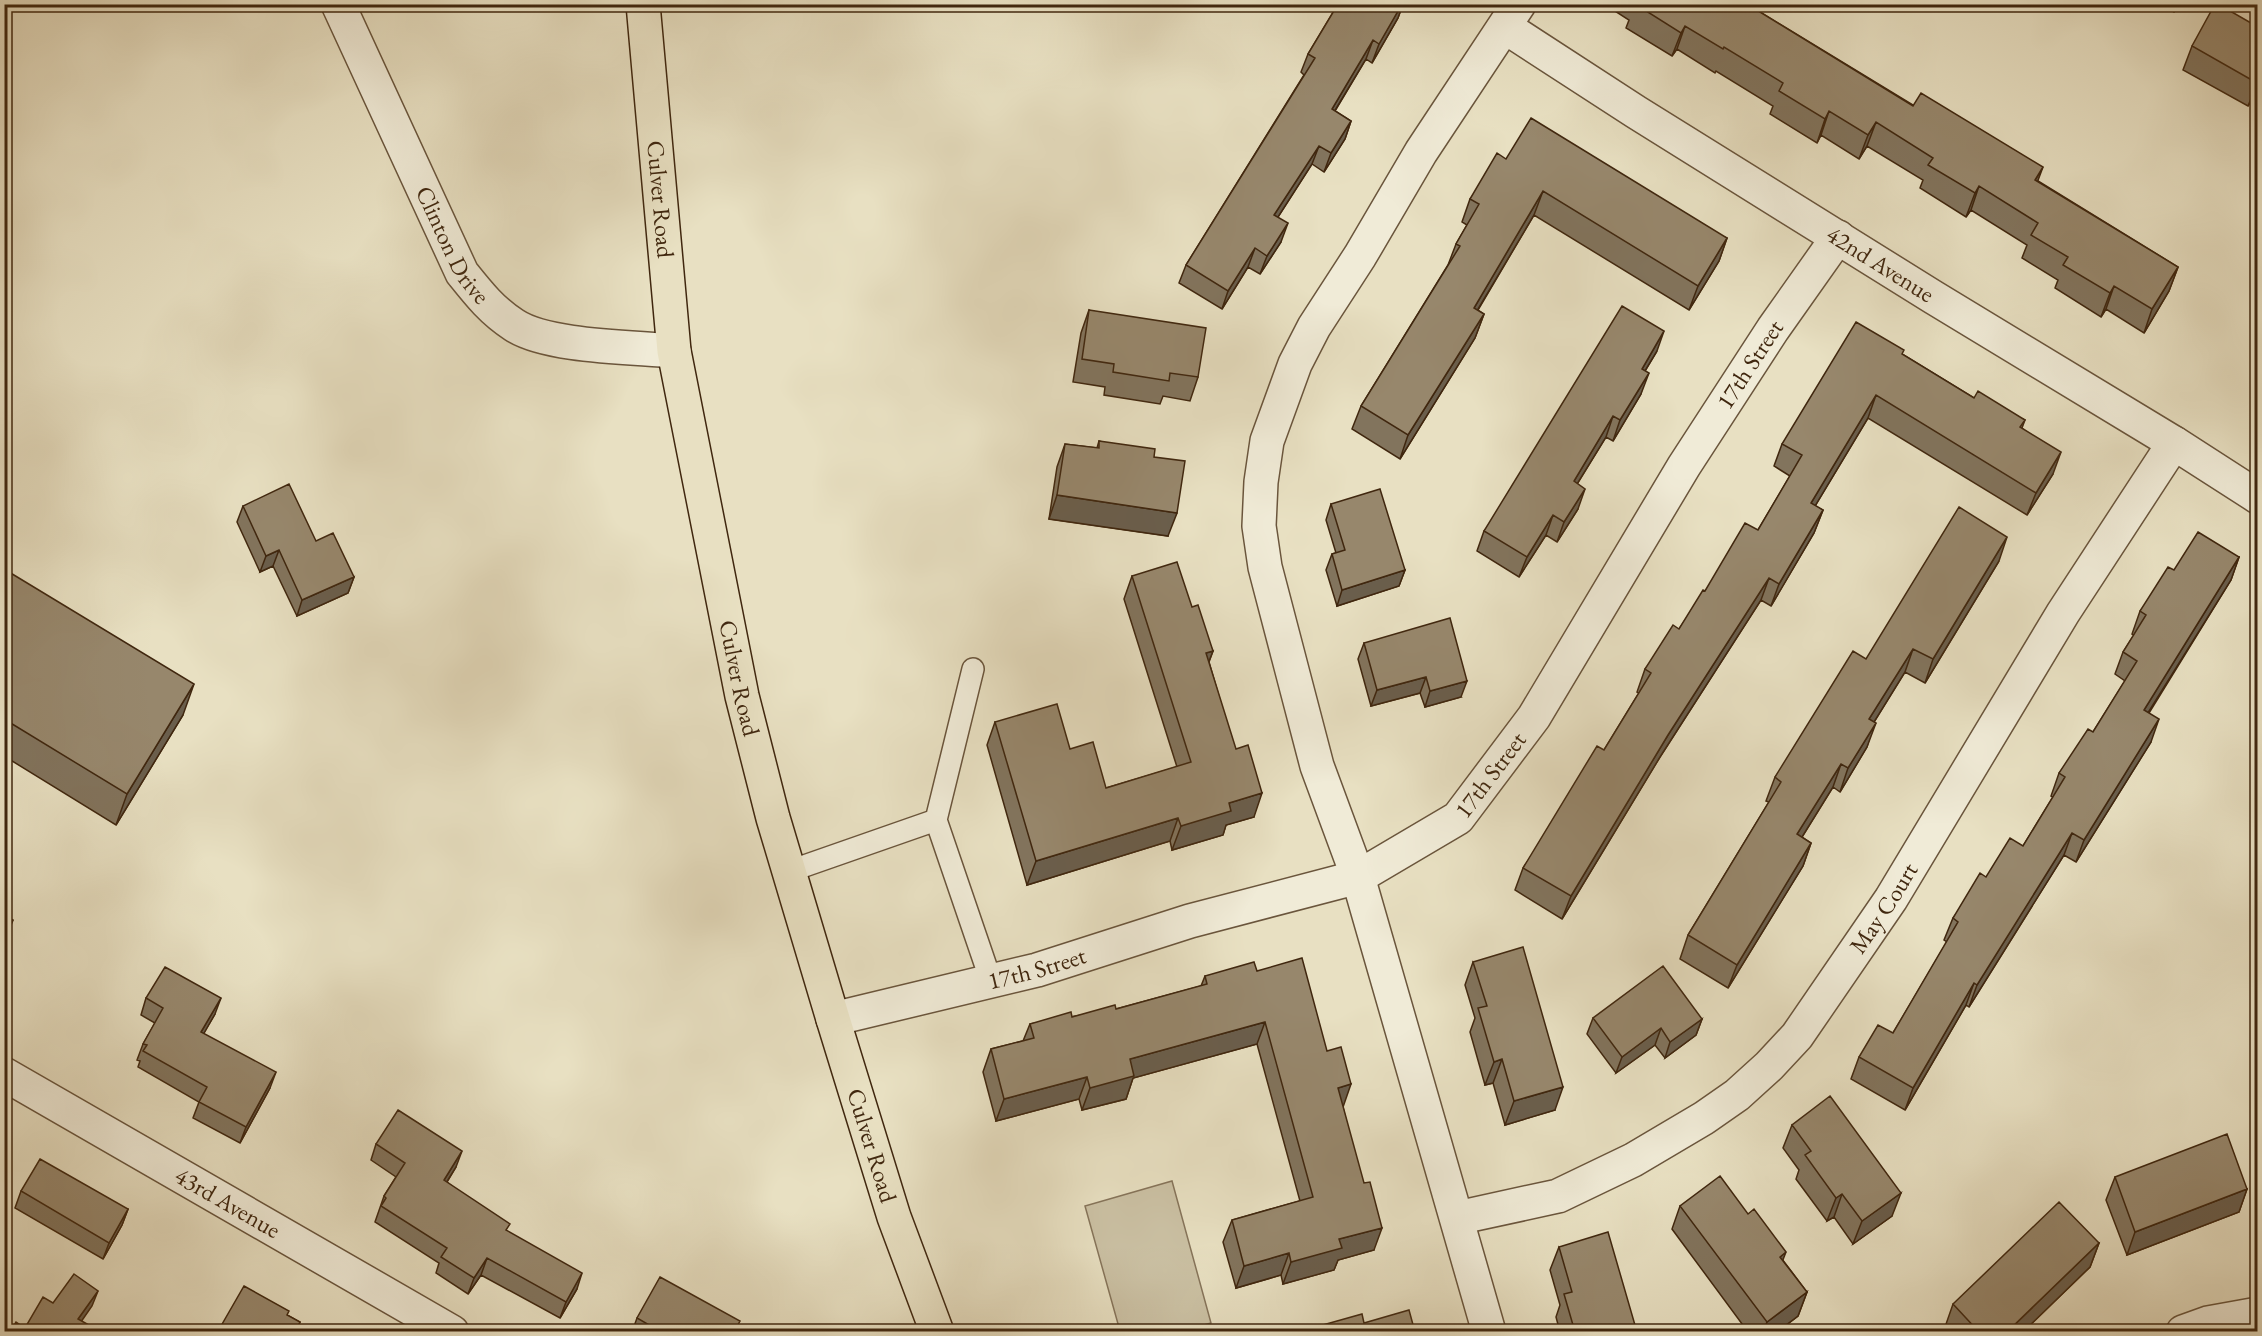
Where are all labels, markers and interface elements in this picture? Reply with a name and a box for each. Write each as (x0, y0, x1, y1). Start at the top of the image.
street label: Culver Road (640, 139, 682, 260)
street label: Clinton Drive (409, 181, 497, 310)
street label: 42nd Avenue (1821, 218, 1940, 309)
street label: 17th Street (1709, 313, 1790, 415)
street label: Culver Road (712, 617, 768, 740)
street label: 17th Street (1447, 725, 1533, 824)
street label: May Court (1842, 856, 1925, 960)
street label: 17th Street (985, 939, 1090, 996)
street label: Culver Road (840, 1084, 905, 1207)
street label: 43rd Avenue (169, 1160, 286, 1245)

